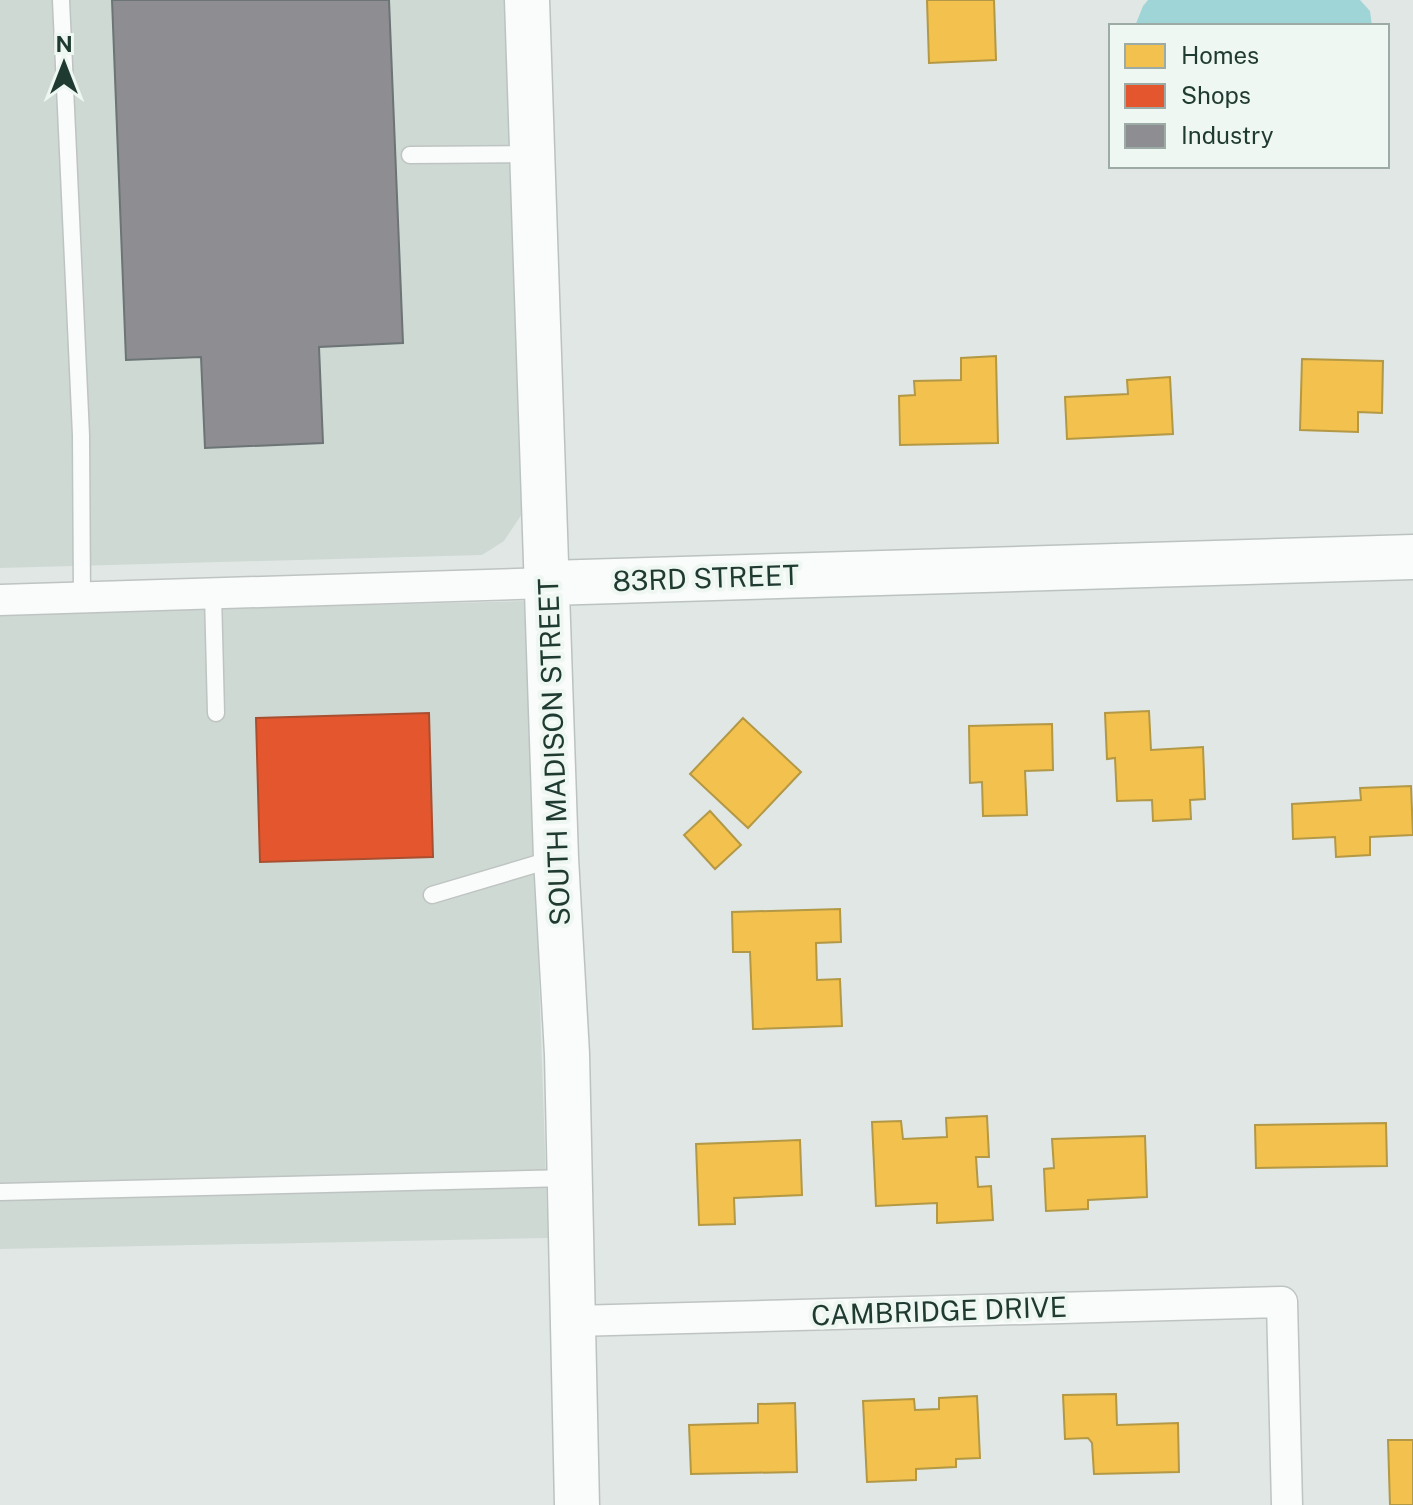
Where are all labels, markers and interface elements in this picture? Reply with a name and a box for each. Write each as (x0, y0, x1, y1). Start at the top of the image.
north arrow (24, 24, 104, 104)
legend (1109, 24, 1389, 168)
text: N (55, 31, 73, 57)
text: Homes (1181, 41, 1259, 69)
text: Shops (1181, 81, 1251, 109)
text: Industry (1181, 121, 1274, 149)
street label: 83RD STREET (612, 558, 800, 597)
street label: SOUTH MADISON STREET (531, 578, 576, 926)
street label: CAMBRIDGE DRIVE (810, 1290, 1067, 1331)

